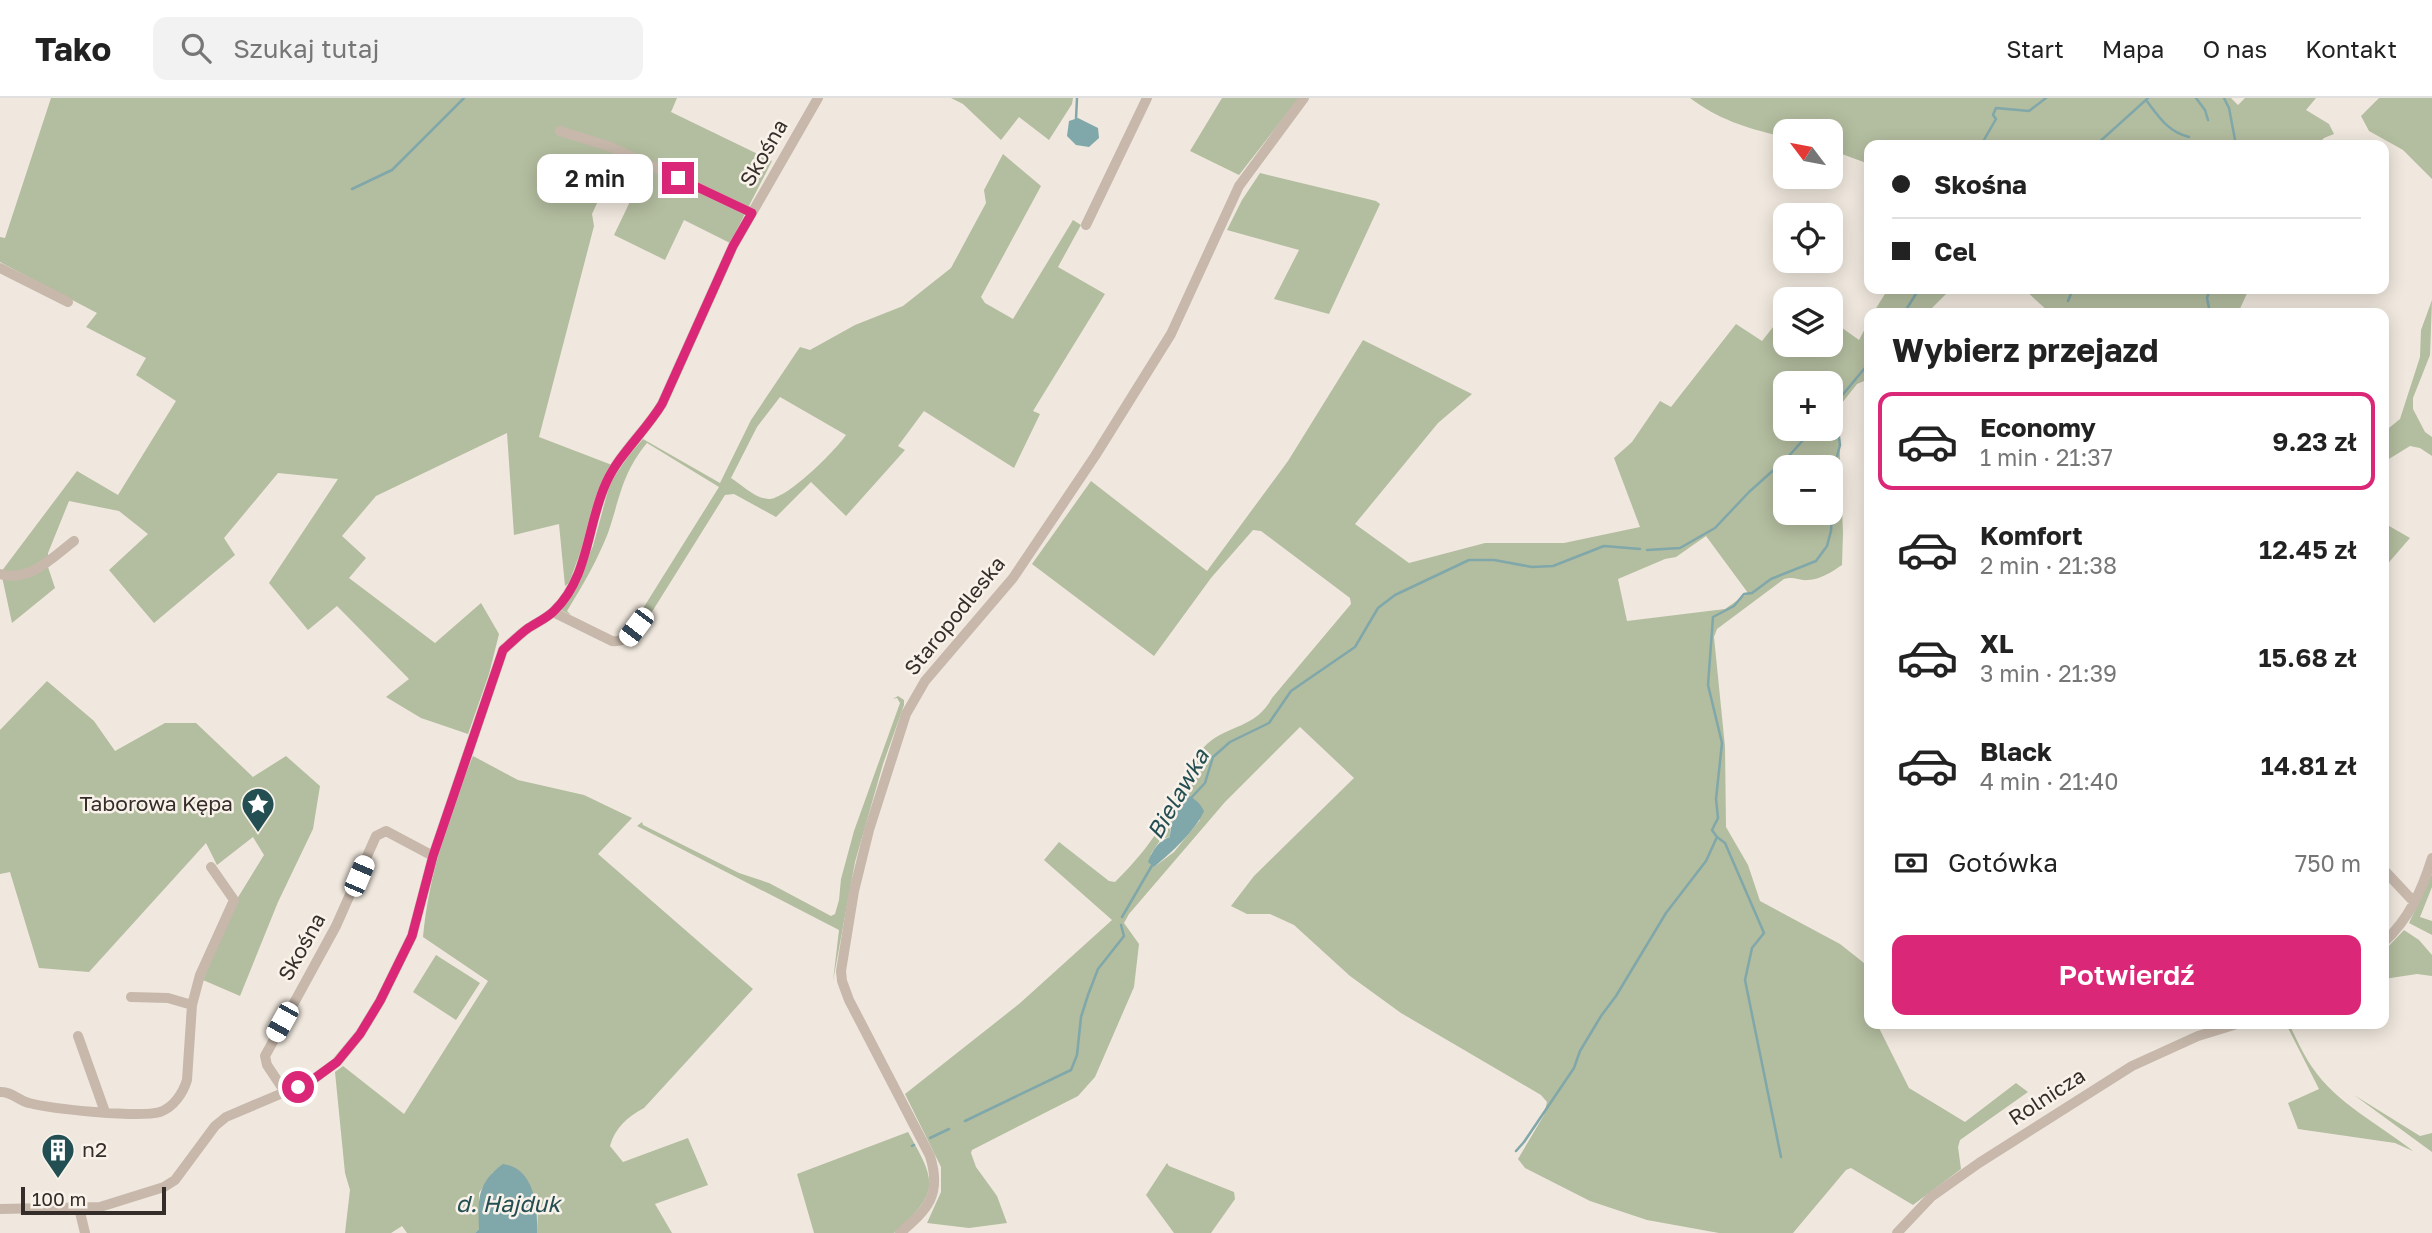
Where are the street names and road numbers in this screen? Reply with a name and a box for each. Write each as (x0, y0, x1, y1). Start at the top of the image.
street label: Skośna (734, 114, 793, 191)
street label: Staropodleska (898, 551, 1010, 680)
street label: Skośna (272, 908, 330, 985)
street label: Rolnicza (2003, 1062, 2090, 1130)

